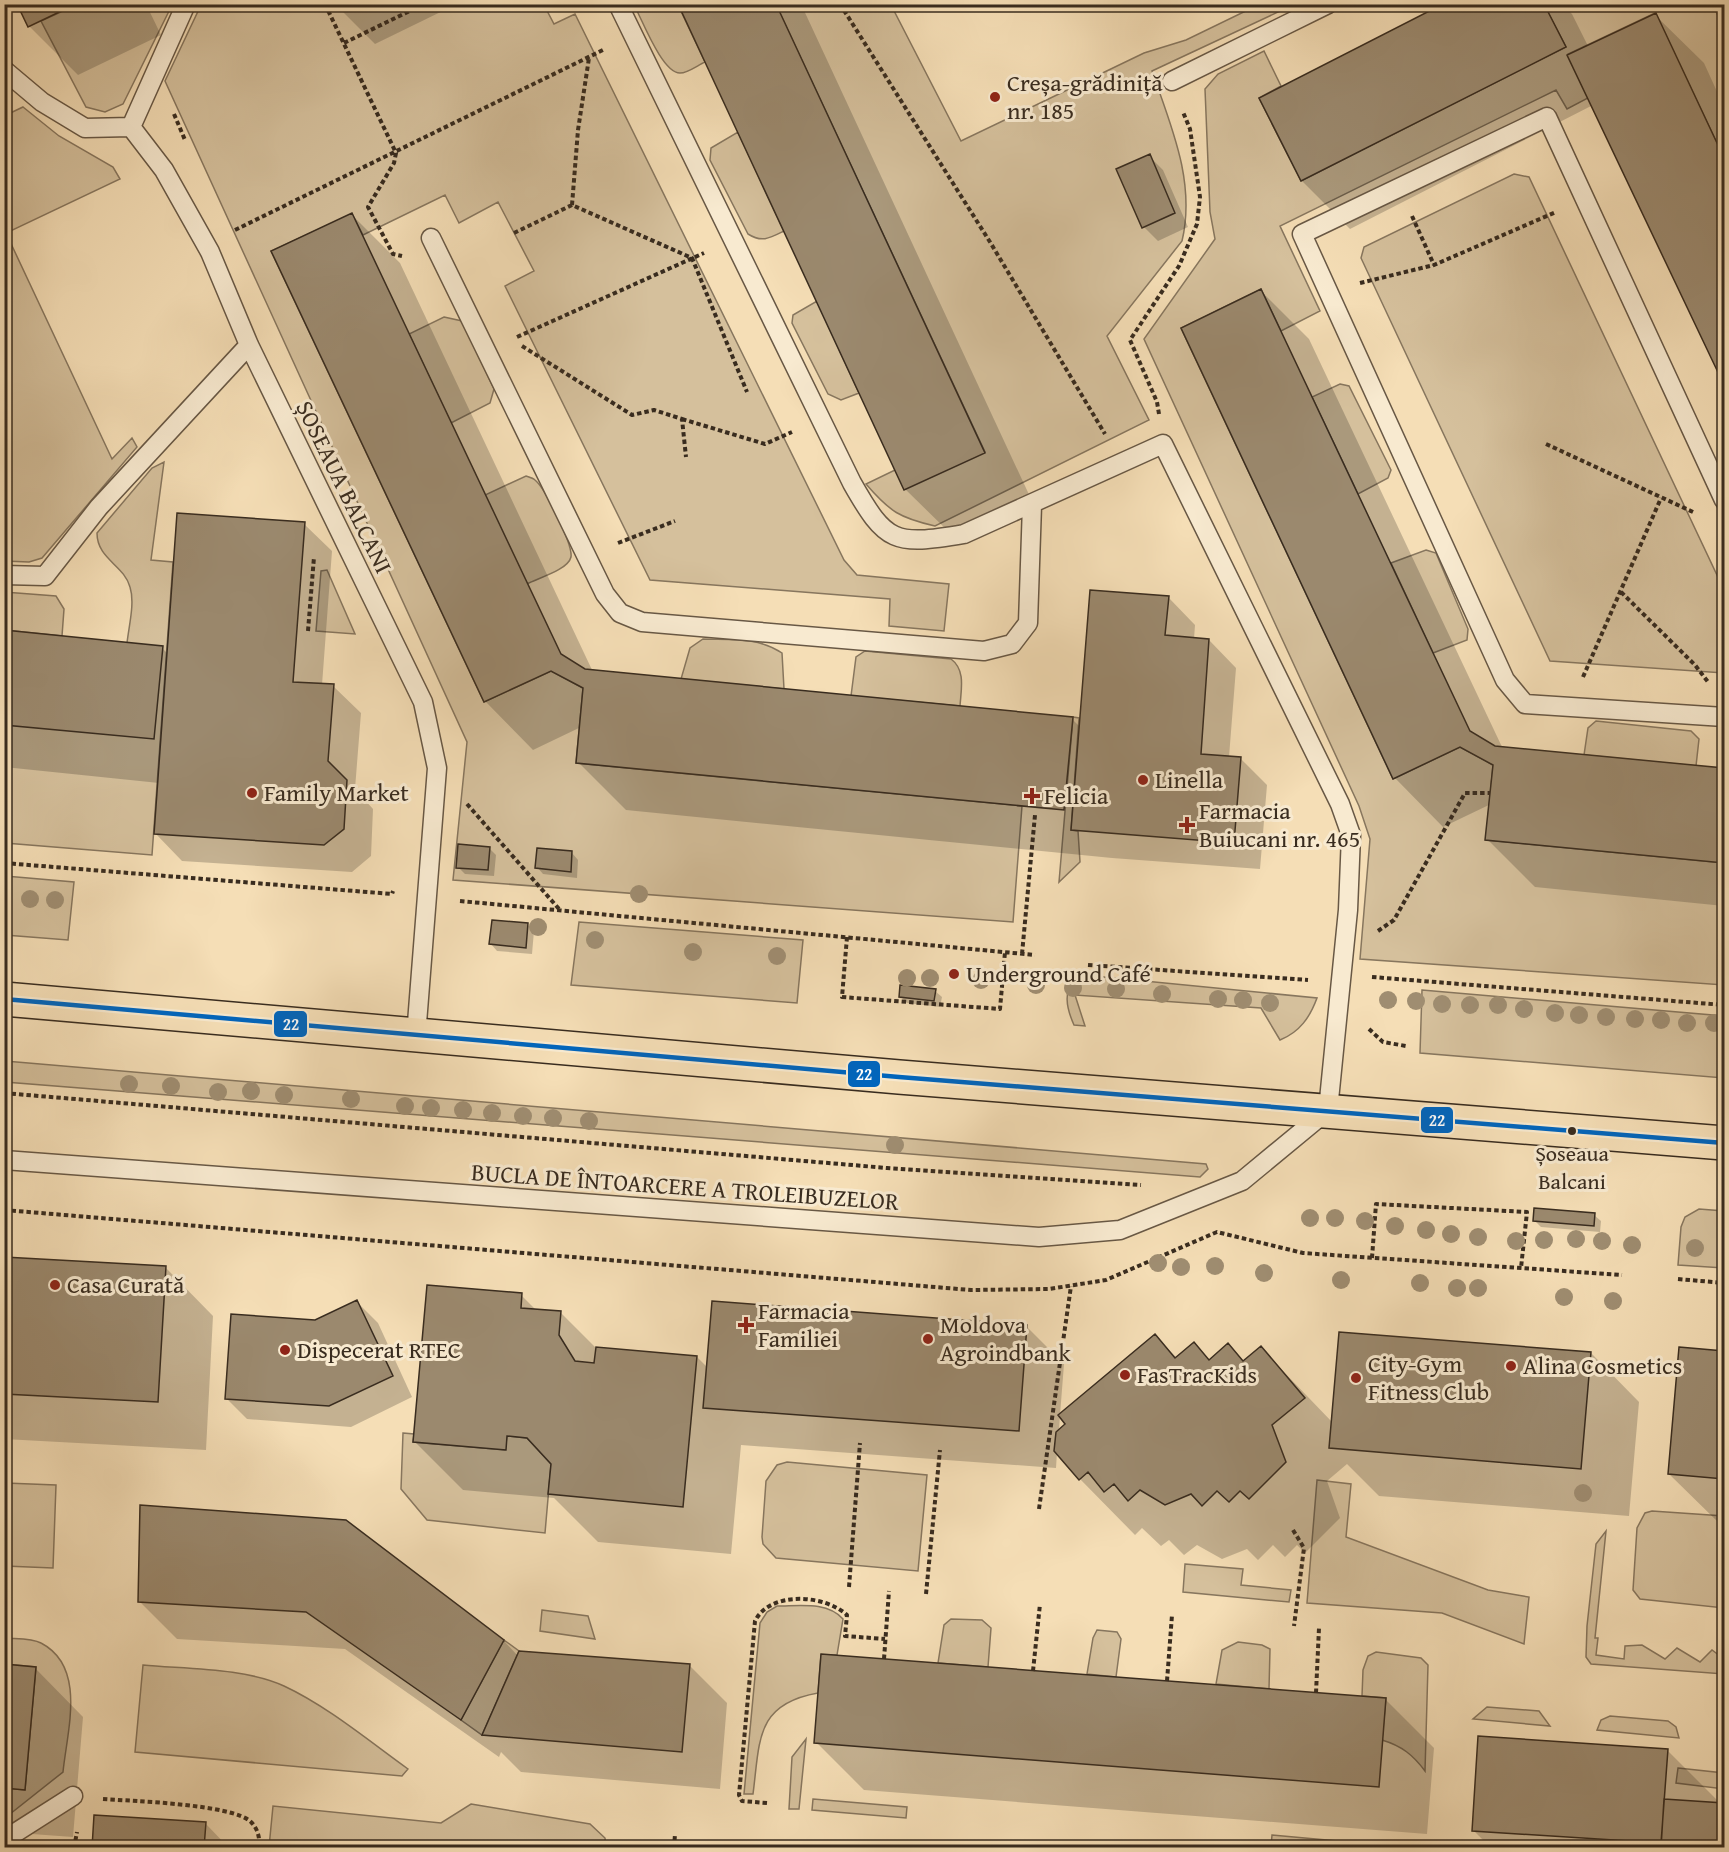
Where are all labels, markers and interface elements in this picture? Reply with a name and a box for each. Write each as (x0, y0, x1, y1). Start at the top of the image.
place label: Creșa-grădiniță nr. 185 (1007, 65, 1163, 128)
marker: Creșa-grădiniță nr. 185 (988, 90, 1002, 104)
street label: ȘOSEAUA BALCANI (287, 395, 401, 579)
place label: Linella (1155, 762, 1224, 797)
marker: Linella (1136, 773, 1150, 787)
place label: Family Market (264, 775, 409, 810)
place label: Felicia (1044, 778, 1109, 813)
marker: Family Market (245, 786, 259, 800)
marker: Felicia (1025, 789, 1039, 803)
place label: Farmacia Buiucani nr. 465 (1199, 793, 1360, 856)
marker: Farmacia Buiucani nr. 465 (1180, 818, 1194, 832)
place label: Underground Café (966, 956, 1151, 991)
marker: Underground Café (947, 967, 961, 981)
line badge: 22 (273, 1010, 308, 1038)
text: 22 (283, 1012, 299, 1036)
line badge: 22 (847, 1060, 881, 1088)
text: 22 (856, 1062, 872, 1086)
line badge: 22 (1420, 1106, 1454, 1134)
text: 22 (1429, 1108, 1445, 1132)
marker: Șoseaua Balcani (1566, 1125, 1578, 1137)
place label: Șoseaua Balcani (1535, 1137, 1609, 1197)
street label: BUCLA DE ÎNTOARCERE A TROLEIBUZELOR (470, 1154, 900, 1219)
place label: Casa Curată (67, 1267, 185, 1302)
marker: Casa Curată (48, 1278, 62, 1292)
place label: Farmacia Familiei (758, 1293, 850, 1356)
place label: Moldova Agroindbank (940, 1307, 1072, 1370)
marker: Farmacia Familiei (739, 1318, 753, 1332)
place label: Dispecerat RTEC (297, 1332, 461, 1367)
marker: Moldova Agroindbank (921, 1332, 935, 1346)
marker: Dispecerat RTEC (278, 1343, 292, 1357)
place label: City-Gym Fitness Club (1368, 1346, 1489, 1409)
place label: Alina Cosmetics (1523, 1348, 1682, 1383)
place label: FasTracKids (1137, 1357, 1257, 1392)
marker: Alina Cosmetics (1504, 1359, 1518, 1373)
marker: FasTracKids (1118, 1368, 1132, 1382)
marker: City-Gym Fitness Club (1349, 1371, 1363, 1385)

